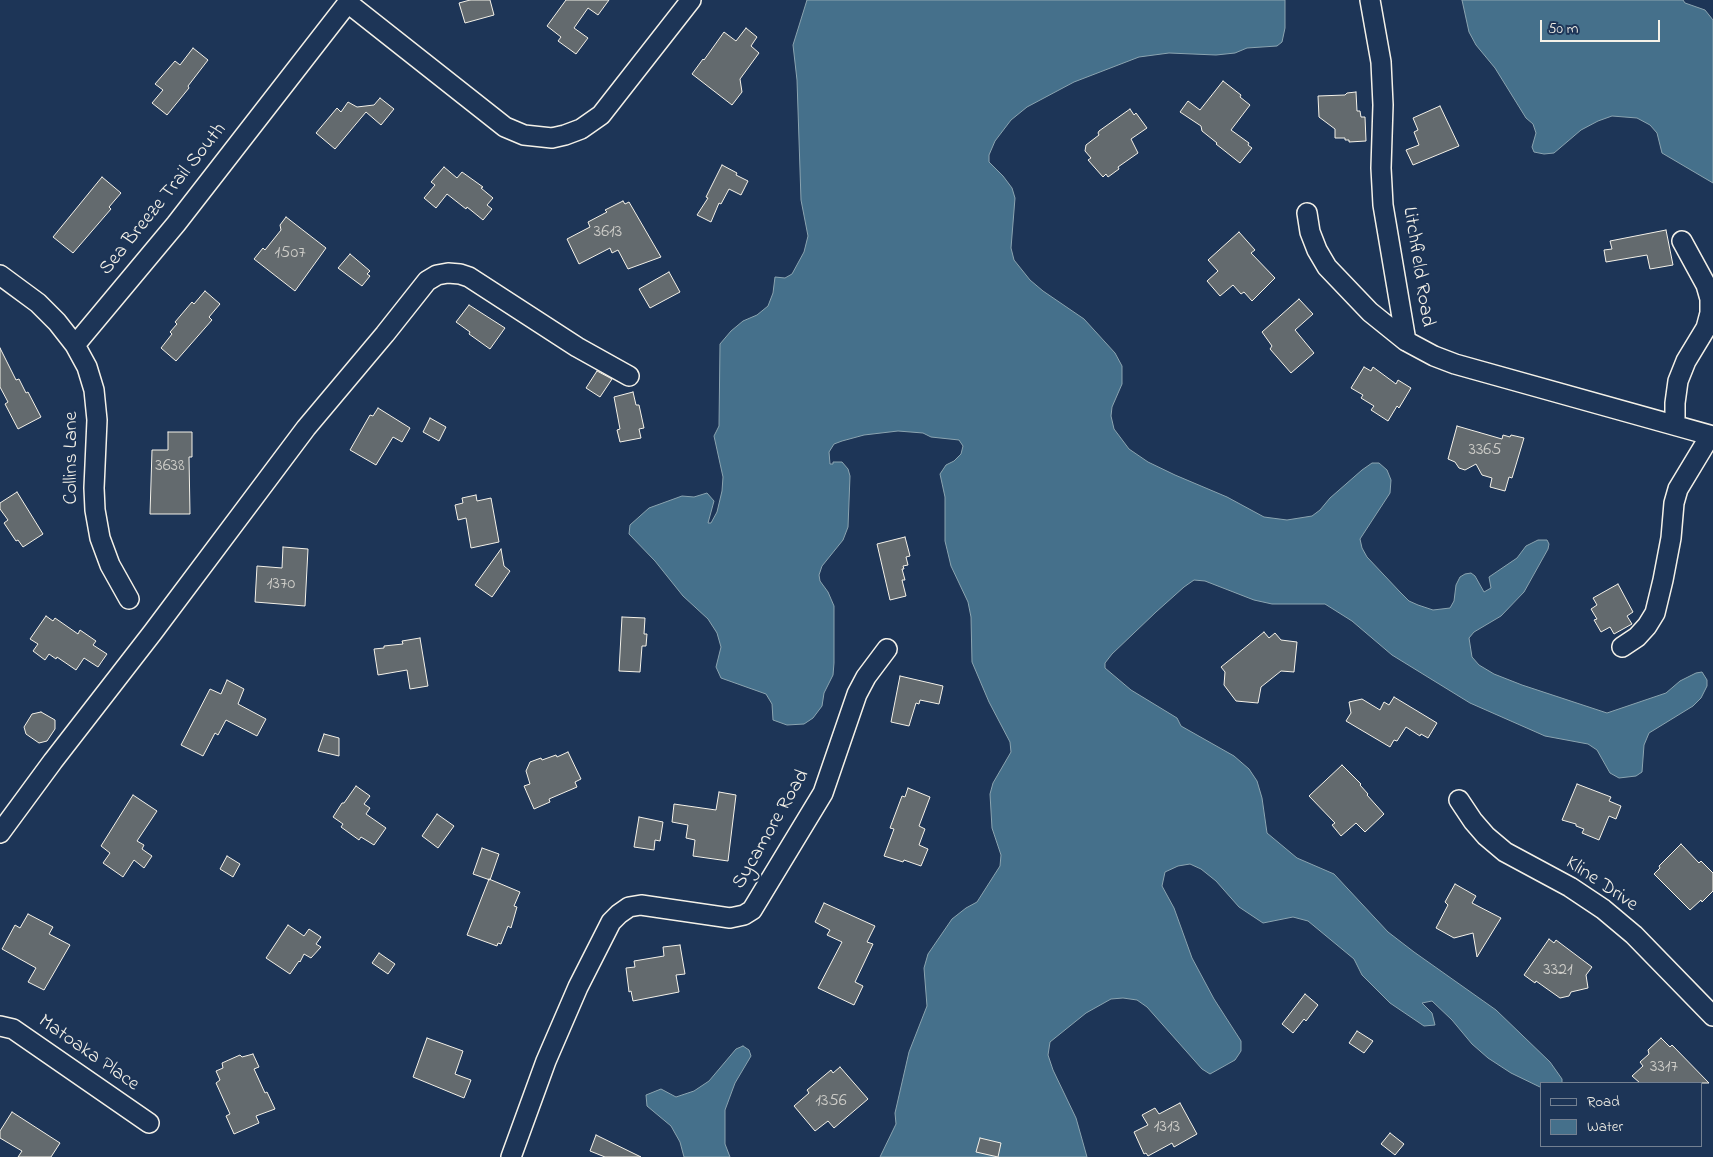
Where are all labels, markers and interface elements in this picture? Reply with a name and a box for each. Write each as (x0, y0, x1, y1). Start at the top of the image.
scale bar (1543, 10, 1663, 42)
text: 50 m (1548, 18, 1578, 40)
street label: Sea Breeze Trail South (95, 119, 233, 281)
street label: Litchfield Road (1396, 205, 1438, 329)
house number: 3613 (594, 222, 622, 244)
house number: 1507 (274, 243, 306, 265)
street label: Collins Lane (61, 411, 85, 505)
house number: 3365 (1468, 440, 1502, 462)
house number: 3638 (155, 456, 185, 478)
house number: 1370 (267, 574, 295, 596)
street label: Sycamore Road (728, 766, 816, 894)
street label: Kline Drive (1560, 852, 1642, 918)
house number: 3321 (1543, 960, 1573, 982)
street label: Matoaka Place (33, 1010, 143, 1098)
house number: 3317 (1650, 1057, 1678, 1079)
legend (1540, 1082, 1703, 1147)
house number: 1356 (815, 1091, 847, 1113)
text: Road (1587, 1091, 1620, 1113)
text: Water (1587, 1116, 1623, 1138)
house number: 1313 (1154, 1117, 1180, 1139)

